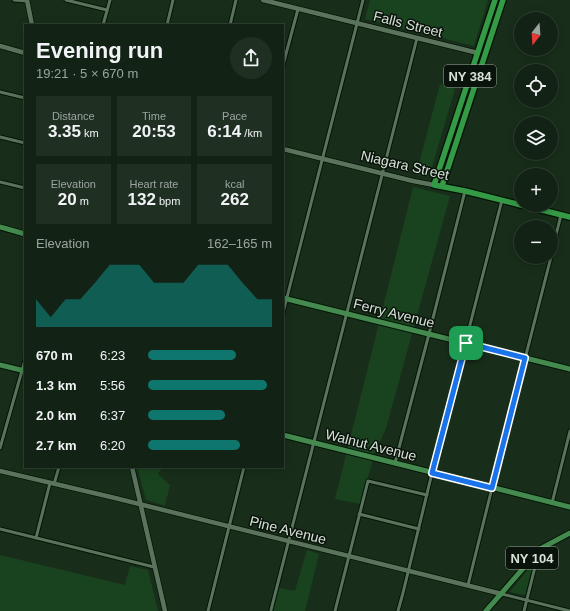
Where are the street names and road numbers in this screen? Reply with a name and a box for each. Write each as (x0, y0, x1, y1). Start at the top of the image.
street label: Falls Street (372, 8, 444, 40)
road number: NY 384 (444, 65, 496, 87)
street label: Niagara Street (359, 147, 451, 183)
street label: Ferry Avenue (352, 295, 436, 331)
street label: Walnut Avenue (324, 426, 418, 464)
street label: Pine Avenue (248, 513, 328, 547)
road number: NY 104 (506, 547, 558, 569)

